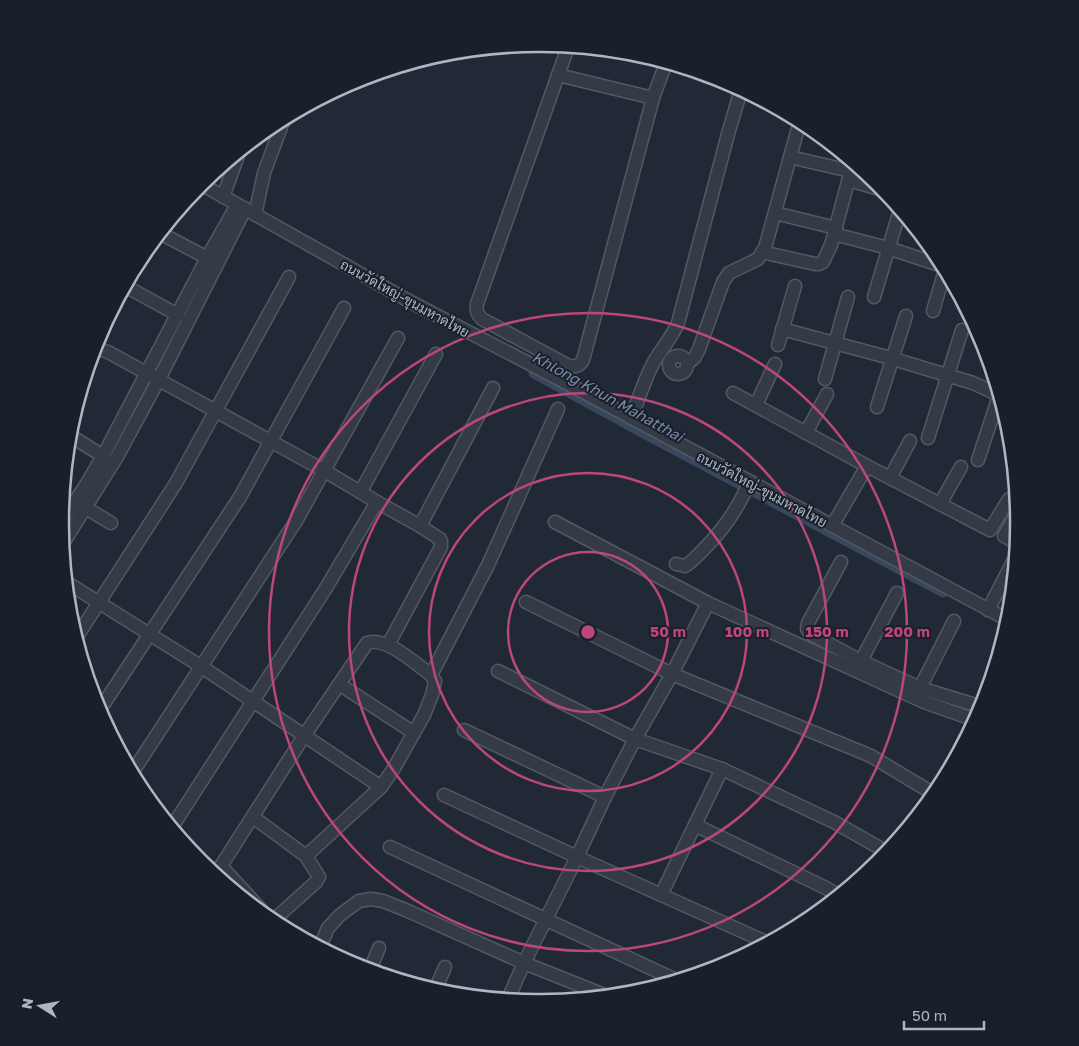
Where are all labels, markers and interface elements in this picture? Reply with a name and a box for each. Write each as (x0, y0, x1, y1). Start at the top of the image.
street label: ถนนวัดใหญ่-ขุนมหาดไทย (336, 255, 473, 342)
water label: Khlong Khun Mahatthai (529, 347, 688, 447)
street label: ถนนวัดใหญ่-ขุนมหาดไทย (693, 447, 830, 532)
text: 50 m (650, 622, 686, 640)
text: 100 m (725, 622, 769, 640)
text: 150 m (805, 622, 849, 640)
text: 200 m (884, 622, 930, 640)
centre of rings (579, 623, 597, 641)
north arrow (15, 981, 65, 1031)
text: N (17, 997, 36, 1010)
scale bar (904, 998, 984, 1030)
text: 50 m (912, 1006, 947, 1024)

